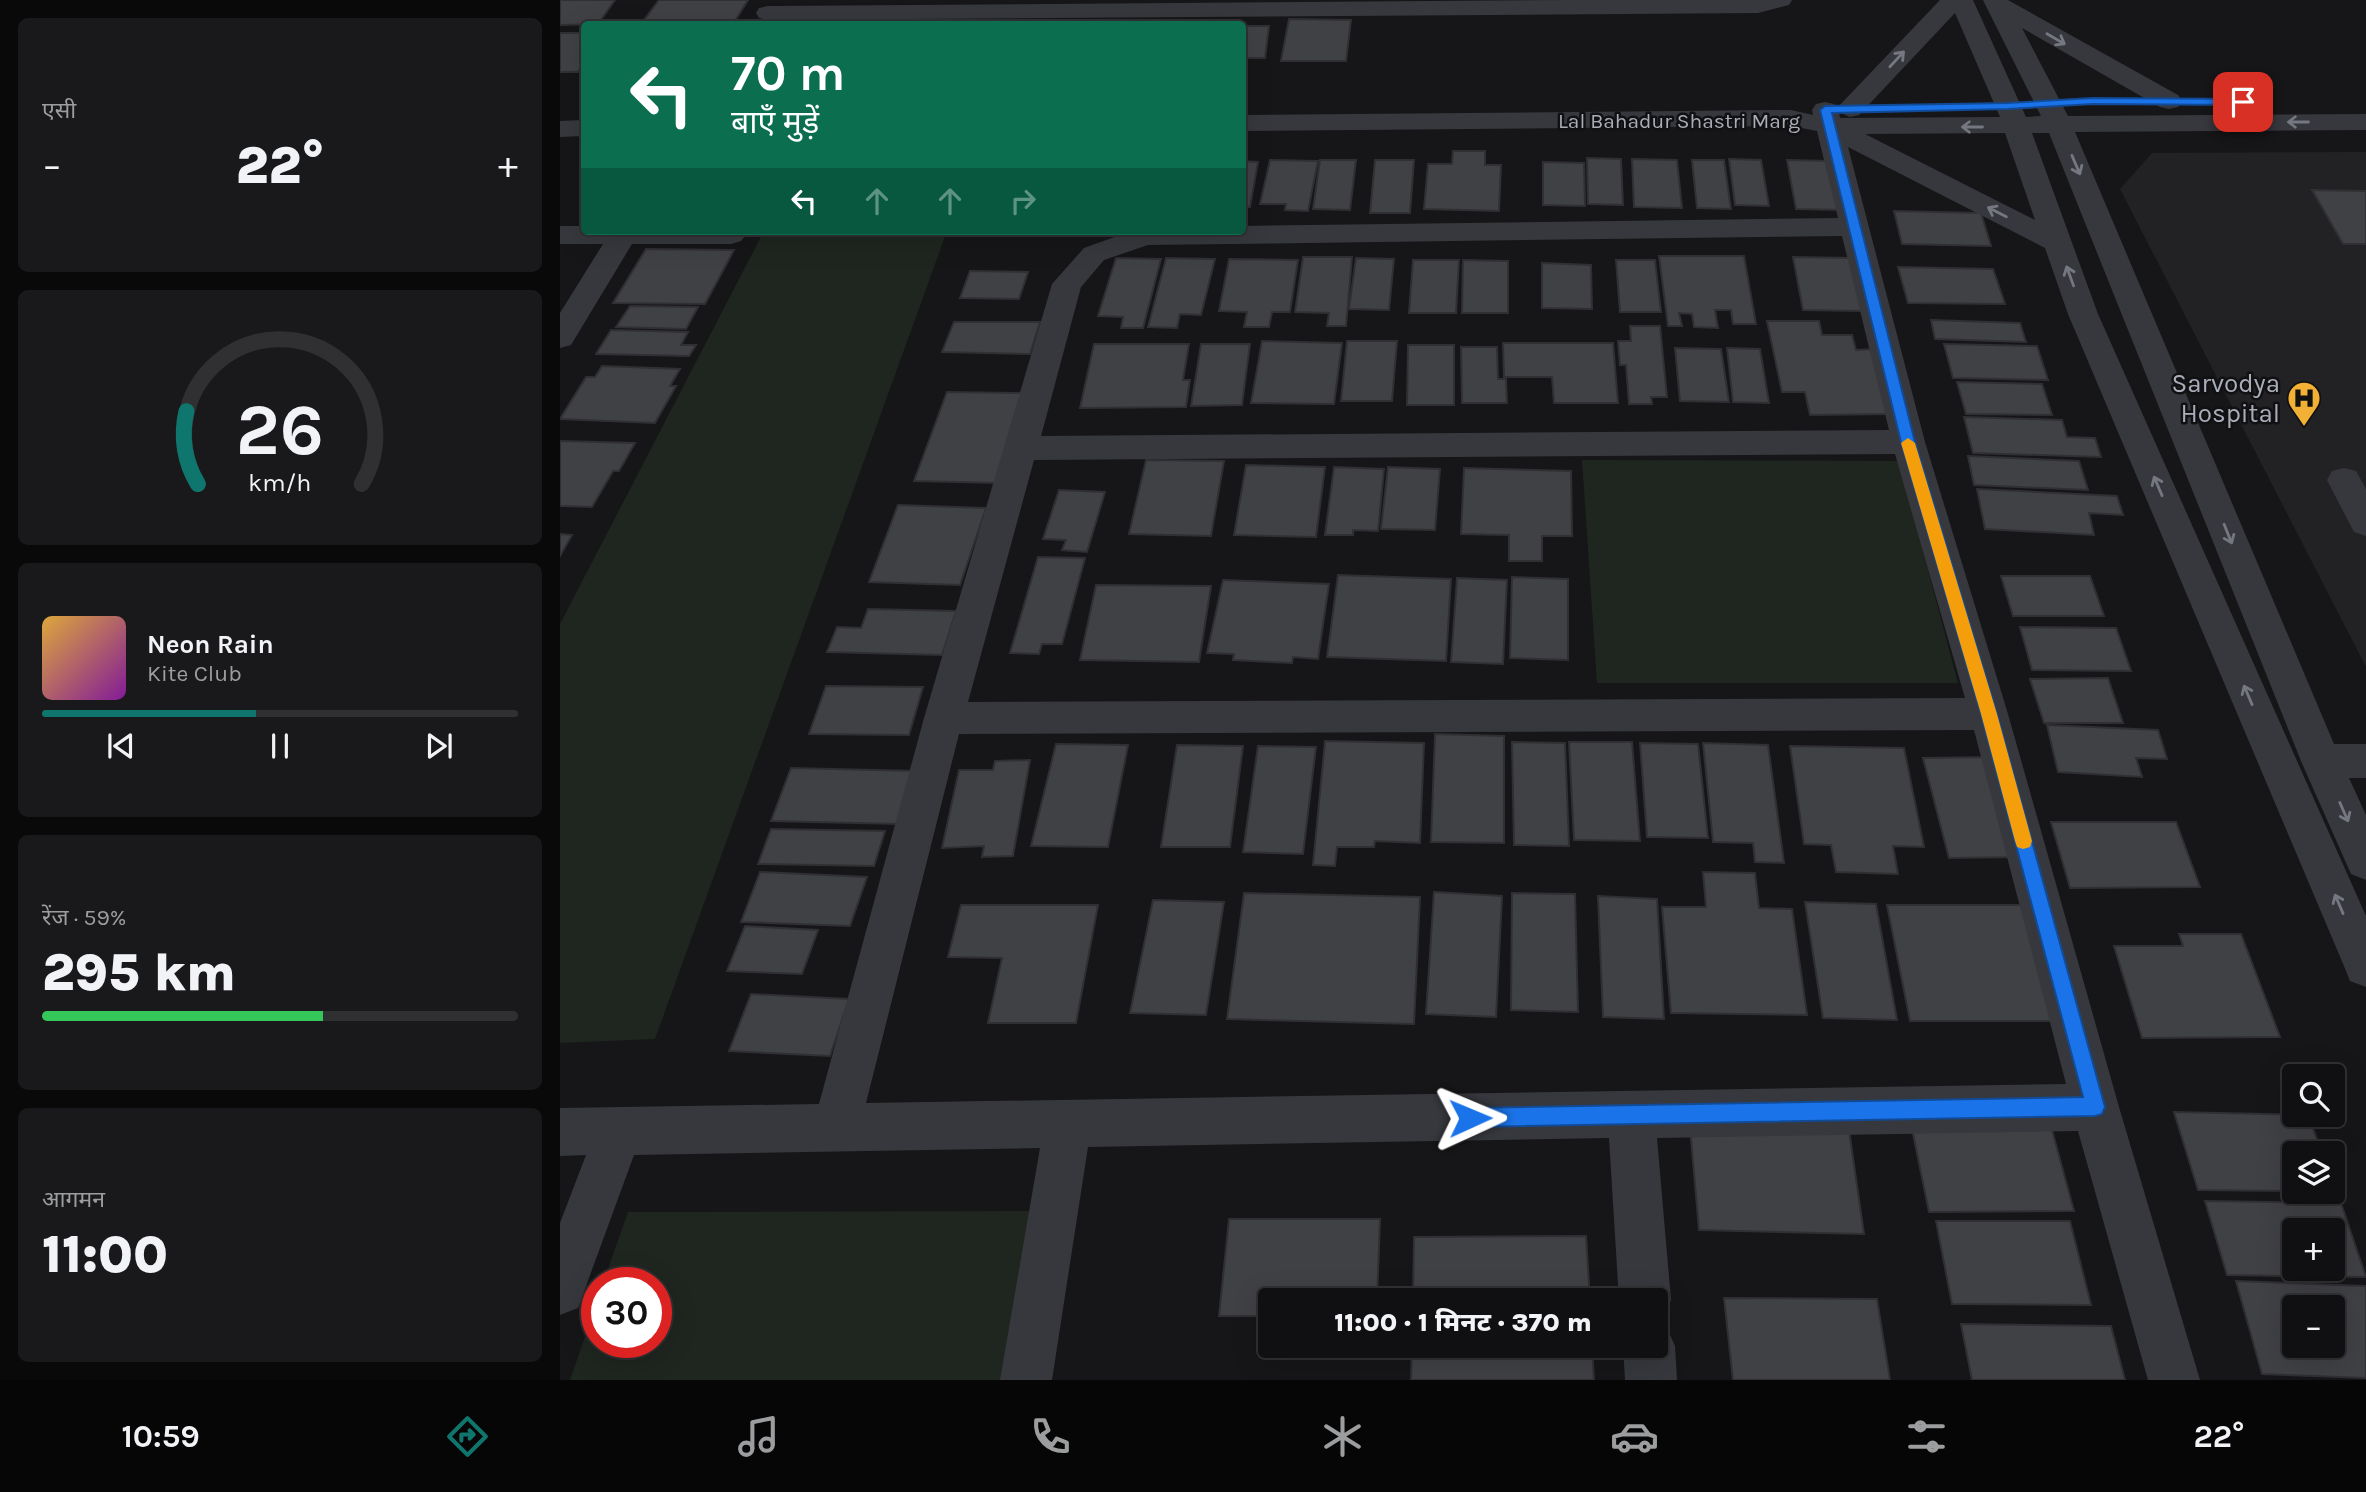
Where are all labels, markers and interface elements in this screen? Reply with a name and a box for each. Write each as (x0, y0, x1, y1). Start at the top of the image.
one-way arrow (2045, 32, 2065, 46)
text: 70 m (731, 45, 845, 102)
icon: left (616, 49, 707, 140)
one-way arrow (1888, 51, 1905, 68)
pin (2213, 72, 2273, 132)
icon: arrive (2224, 83, 2262, 121)
text: एसी (42, 97, 76, 124)
text: बाएँ मुड़ें (731, 104, 819, 141)
street label: Lal Bahadur Shastri Marg (1558, 109, 1800, 133)
one-way arrow (2287, 115, 2310, 129)
one-way arrow (1961, 120, 1984, 134)
text: 22° (236, 135, 324, 196)
text: − (42, 143, 62, 188)
text: + (498, 143, 518, 188)
one-way arrow (2070, 154, 2083, 175)
icon: left (785, 182, 823, 220)
icon: ahead (858, 182, 896, 220)
icon: ahead (931, 182, 969, 220)
icon: right (1004, 182, 1042, 220)
one-way arrow (1987, 205, 2008, 219)
one-way arrow (2063, 266, 2075, 288)
place label: Sarvodya Hospital (2171, 368, 2280, 429)
hospital icon: Sarvodya Hospital (2285, 379, 2323, 428)
text: 26 (236, 387, 324, 472)
text: km/h (248, 467, 312, 496)
one-way arrow (2151, 476, 2164, 497)
one-way arrow (2222, 523, 2235, 544)
text: Neon Rain (147, 629, 274, 660)
text: Kite Club (147, 660, 242, 687)
one-way arrow (2241, 685, 2254, 706)
icon: previous (102, 727, 140, 765)
icon: pause (261, 727, 299, 765)
icon: next (420, 727, 458, 765)
one-way arrow (2338, 801, 2351, 822)
one-way arrow (2332, 893, 2345, 915)
text: रेंज · 59% (42, 904, 127, 931)
text: 295 km (42, 942, 236, 1003)
map controls (2282, 1064, 2345, 1358)
button: search (2282, 1064, 2345, 1127)
position arrow (1433, 1081, 1507, 1155)
button: layers (2282, 1141, 2345, 1204)
text: आगमन (42, 1186, 105, 1213)
button: + (2282, 1218, 2345, 1281)
text: 11:00 (42, 1224, 168, 1285)
speed limit sign: 30 (581, 1267, 672, 1358)
button: − (2282, 1295, 2345, 1358)
text: 11:00 · 1 मिनट · 370 m (1334, 1307, 1592, 1338)
icon: directions (443, 1412, 492, 1461)
icon: music (734, 1412, 783, 1461)
icon: phone (1026, 1412, 1075, 1461)
icon: climate (1318, 1412, 1367, 1461)
icon: car (1610, 1412, 1659, 1461)
icon: filters (1902, 1412, 1951, 1461)
text: 10:59 (121, 1418, 200, 1455)
text: 22° (2193, 1418, 2245, 1455)

